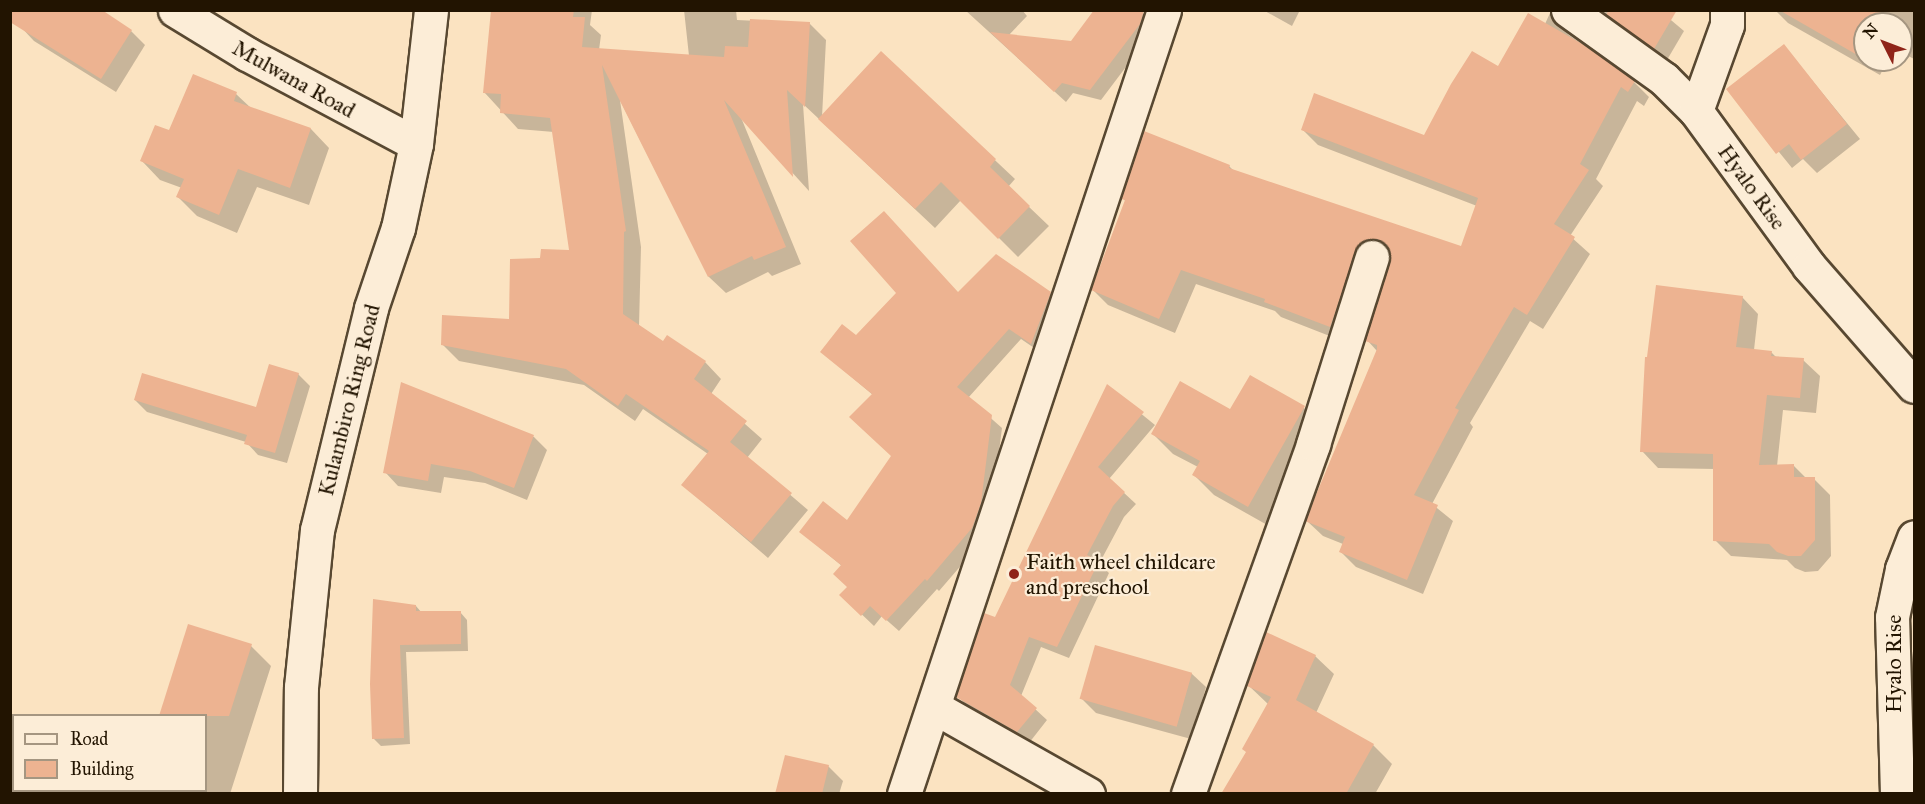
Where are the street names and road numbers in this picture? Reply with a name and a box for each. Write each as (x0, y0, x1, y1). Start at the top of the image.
street label: Mulwana Road (228, 34, 360, 124)
street label: Hyalo Rise (1712, 139, 1792, 235)
street label: Kulambiro Ring Road (312, 301, 386, 499)
street label: Hyalo Rise (1881, 615, 1907, 713)

